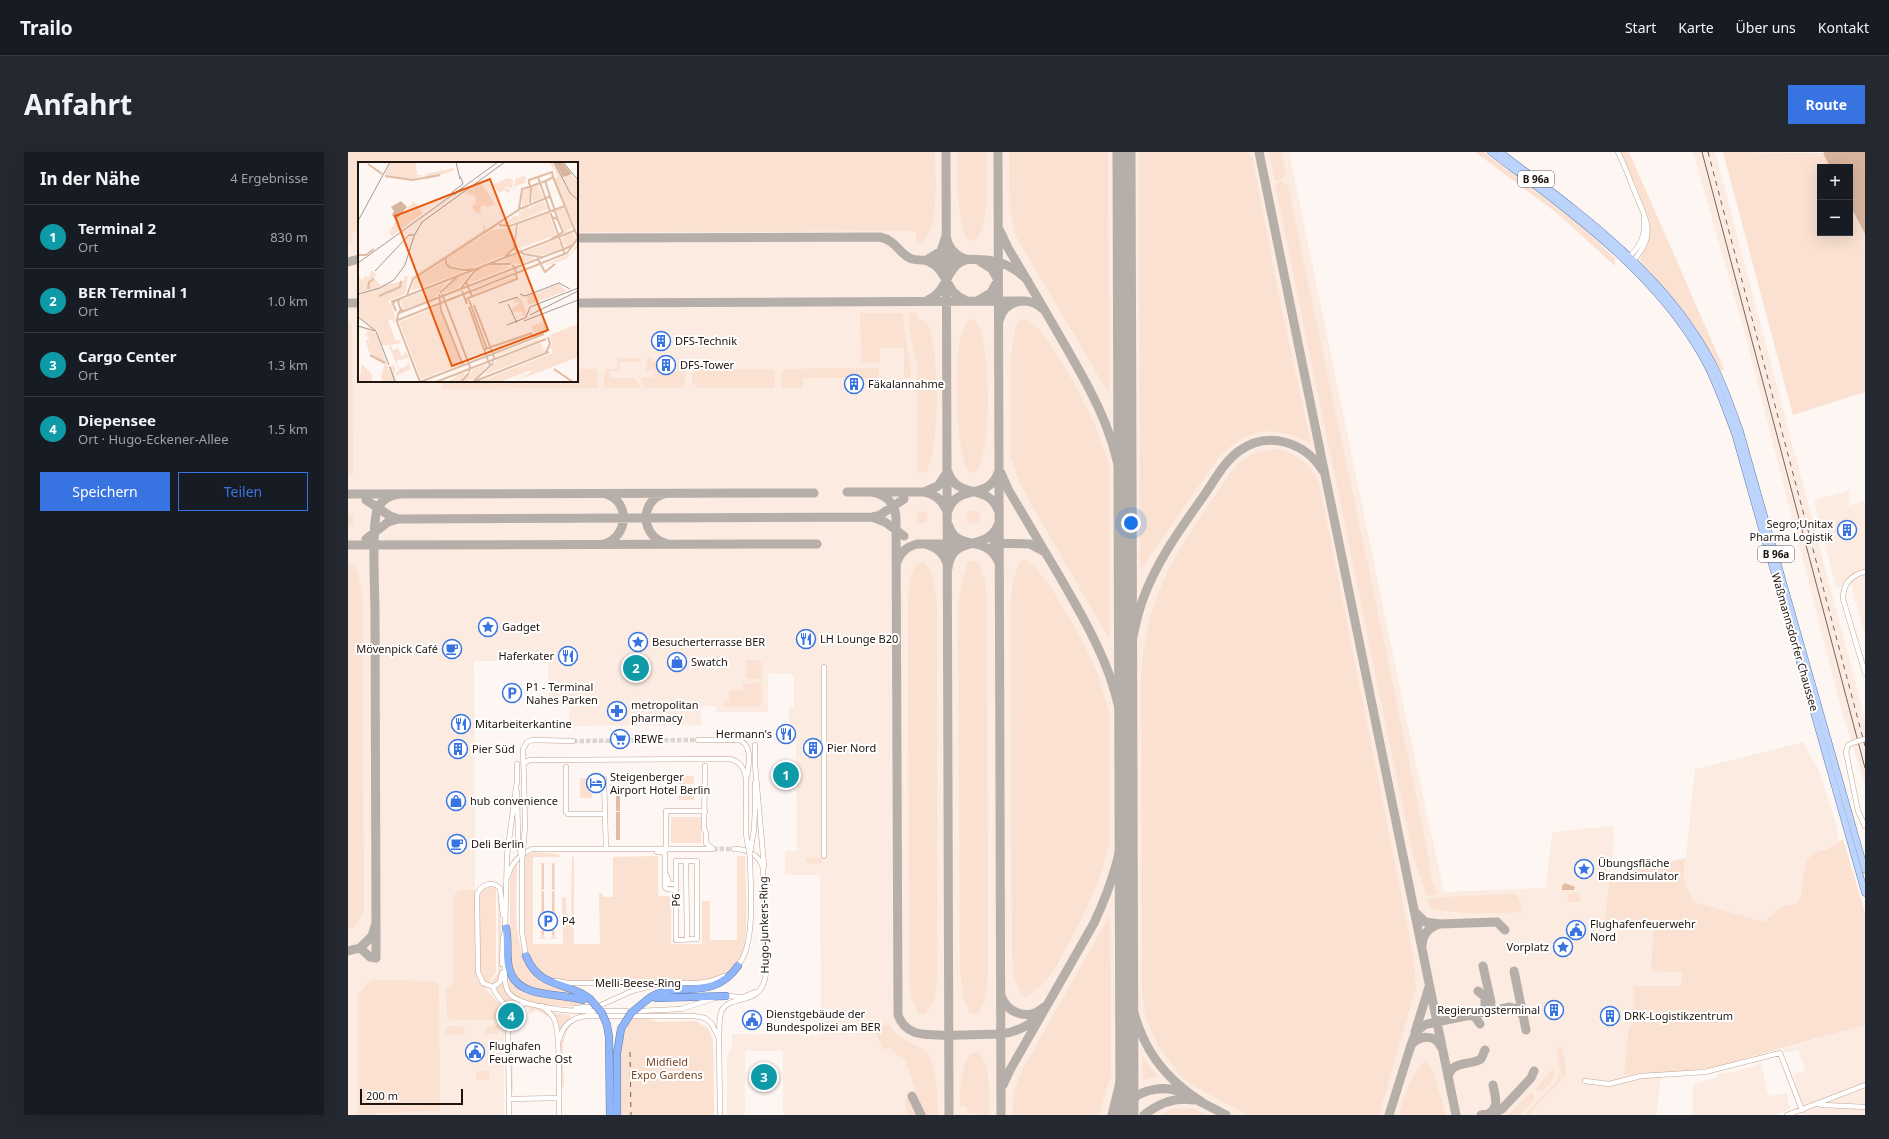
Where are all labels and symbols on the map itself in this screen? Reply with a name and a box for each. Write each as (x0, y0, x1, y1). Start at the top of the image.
inset map (358, 162, 578, 382)
road number: B 96a (1518, 171, 1554, 187)
building icon: DFS-Technik (650, 330, 672, 352)
place label: DFS-Technik (675, 333, 737, 348)
building icon: DFS-Tower (655, 354, 677, 376)
place label: DFS-Tower (680, 357, 735, 372)
building icon: Fäkalannahme (843, 373, 865, 395)
place label: Fäkalannahme (868, 376, 944, 391)
your location (1121, 513, 1141, 533)
place label: Segro;Unitax Pharma Logistik (1750, 516, 1833, 544)
building icon: Segro;Unitax Pharma Logistik (1836, 519, 1858, 541)
road number: B 96a (1758, 546, 1794, 562)
street label: Waßmannsdorfer Chaussee (1768, 571, 1822, 713)
place icon: Gadget (477, 616, 499, 638)
place label: Gadget (502, 619, 540, 634)
restaurant icon: LH Lounge B20 (795, 628, 817, 650)
place icon: Besucherterrasse BER (627, 631, 649, 653)
place label: LH Lounge B20 (820, 631, 898, 646)
place label: Besucherterrasse BER (652, 634, 765, 649)
cafe icon: Mövenpick Café (441, 638, 463, 660)
place label: Mövenpick Café (356, 641, 438, 656)
restaurant icon: Haferkater (557, 645, 579, 667)
place label: Haferkater (498, 648, 554, 663)
shop icon: Swatch (666, 651, 688, 673)
pin: 2 (623, 653, 649, 683)
place label: Swatch (691, 654, 728, 669)
place label: P1 - Terminal Nahes Parken (526, 679, 598, 707)
parking icon: P1 - Terminal Nahes Parken (501, 682, 523, 704)
place label: metropolitan pharmacy (631, 697, 698, 725)
pharmacy icon: metropolitan pharmacy (606, 700, 628, 722)
restaurant icon: Mitarbeiterkantine (450, 713, 472, 735)
place label: Mitarbeiterkantine (475, 716, 572, 731)
restaurant icon: Hermann's (775, 723, 797, 745)
place label: Hermann's (716, 726, 772, 741)
supermarket icon: REWE (609, 728, 631, 750)
place label: REWE (634, 731, 663, 746)
building icon: Pier Nord (802, 737, 824, 759)
building icon: Pier Süd (447, 738, 469, 760)
place label: Pier Nord (827, 740, 876, 755)
place label: Pier Süd (472, 741, 515, 756)
pin: 1 (773, 760, 799, 790)
place label: Steigenberger Airport Hotel Berlin (610, 769, 710, 797)
hotel icon: Steigenberger Airport Hotel Berlin (585, 772, 607, 794)
shop icon: hub convenience (445, 790, 467, 812)
place label: hub convenience (470, 793, 558, 808)
cafe icon: Deli Berlin (446, 833, 468, 855)
place label: Deli Berlin (471, 836, 524, 851)
place label: Übungsfläche Brandsimulator (1598, 855, 1679, 883)
place icon: Übungsfläche Brandsimulator (1573, 858, 1595, 880)
street label: Hugo-Junkers-Ring (755, 876, 772, 974)
street label: P6 (668, 894, 683, 906)
parking icon: P4 (537, 910, 559, 932)
place label: P4 (562, 913, 576, 928)
place label: Flughafenfeuerwehr Nord (1590, 916, 1696, 944)
public building icon: Flughafenfeuerwehr Nord (1565, 919, 1587, 941)
place icon: Vorplatz (1552, 936, 1574, 958)
place label: Vorplatz (1507, 939, 1549, 954)
street label: Melli-Beese-Ring (595, 975, 681, 990)
building icon: Regierungsterminal (1543, 999, 1565, 1021)
pin: 4 (498, 1001, 524, 1031)
place label: Regierungsterminal (1437, 1002, 1540, 1017)
building icon: DRK-Logistikzentrum (1599, 1005, 1621, 1027)
place label: Dienstgebäude der Bundespolizei am BER (766, 1006, 881, 1034)
place label: DRK-Logistikzentrum (1624, 1008, 1733, 1023)
public building icon: Dienstgebäude der Bundespolizei am BER (741, 1009, 763, 1031)
place label: Flughafen Feuerwache Ost (489, 1038, 572, 1066)
public building icon: Flughafen Feuerwache Ost (464, 1041, 486, 1063)
park label: Midfield Expo Gardens (631, 1054, 703, 1082)
pin: 3 (751, 1062, 777, 1092)
scale bar (360, 1087, 463, 1106)

